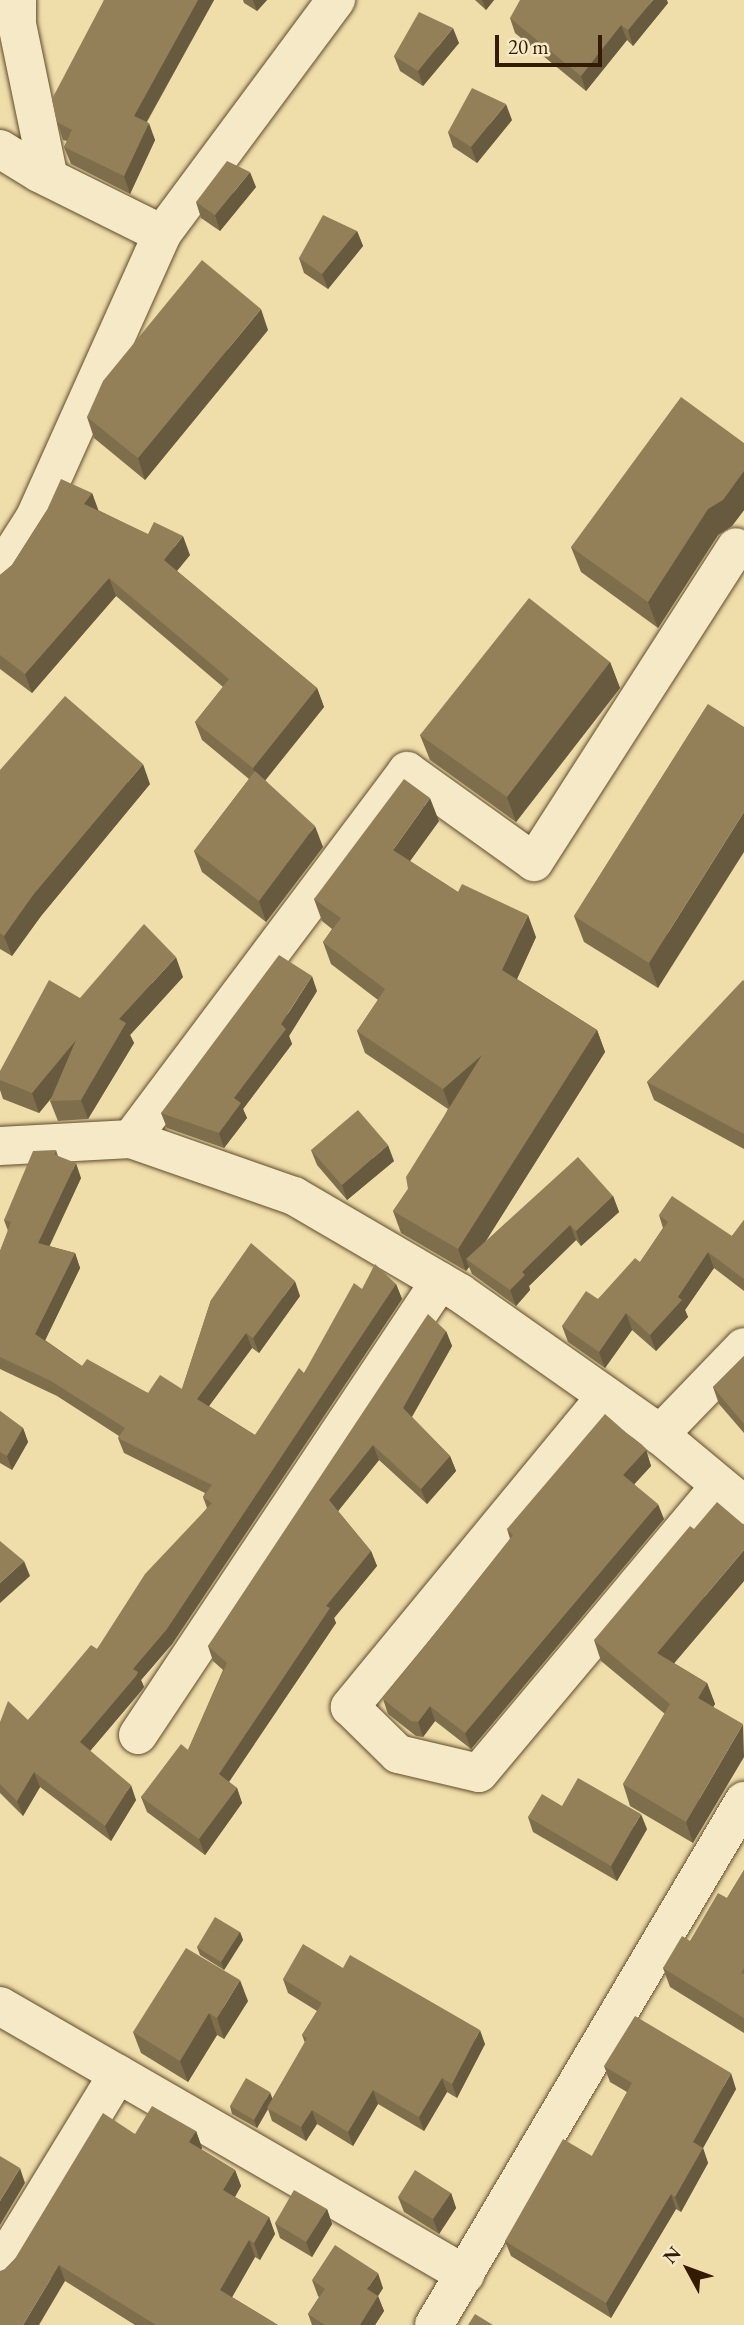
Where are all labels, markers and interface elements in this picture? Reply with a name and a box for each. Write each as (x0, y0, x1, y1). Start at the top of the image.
scale bar (499, 21, 606, 65)
text: 20 m (508, 33, 549, 60)
north arrow (653, 2234, 723, 2304)
text: N (657, 2241, 686, 2269)

